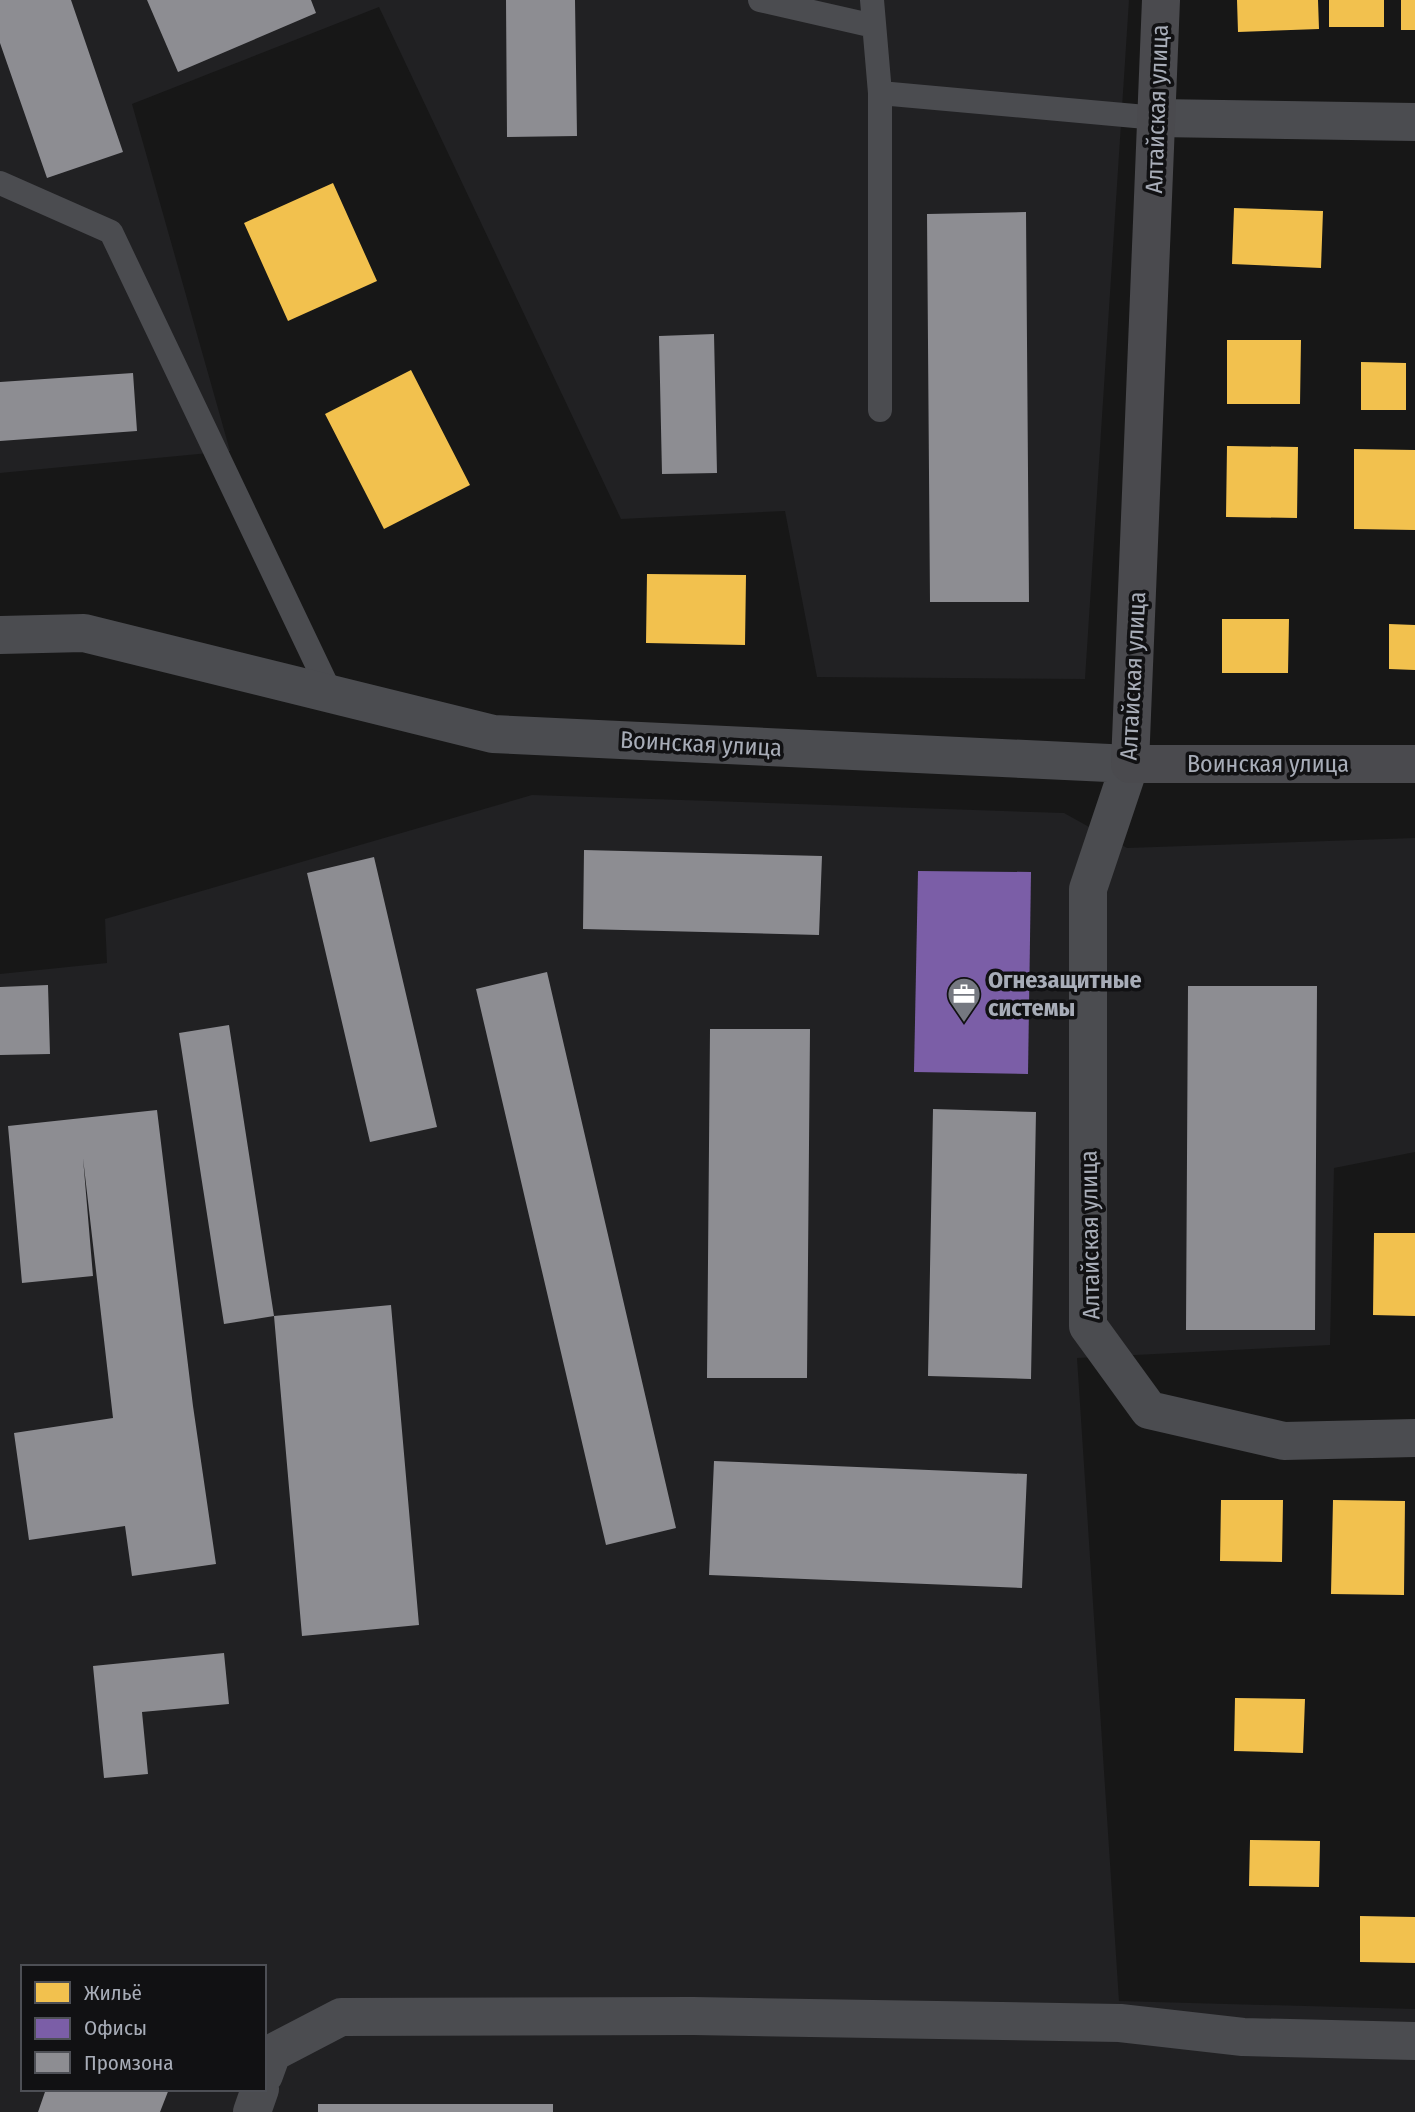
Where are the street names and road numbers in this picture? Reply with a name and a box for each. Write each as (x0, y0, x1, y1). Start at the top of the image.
street label: Алтайская улица (1140, 24, 1174, 194)
street label: Алтайская улица (1115, 591, 1151, 761)
street label: Воинская улица (619, 726, 783, 762)
street label: Воинская улица (1187, 750, 1349, 778)
street label: Алтайская улица (1075, 1150, 1105, 1320)

